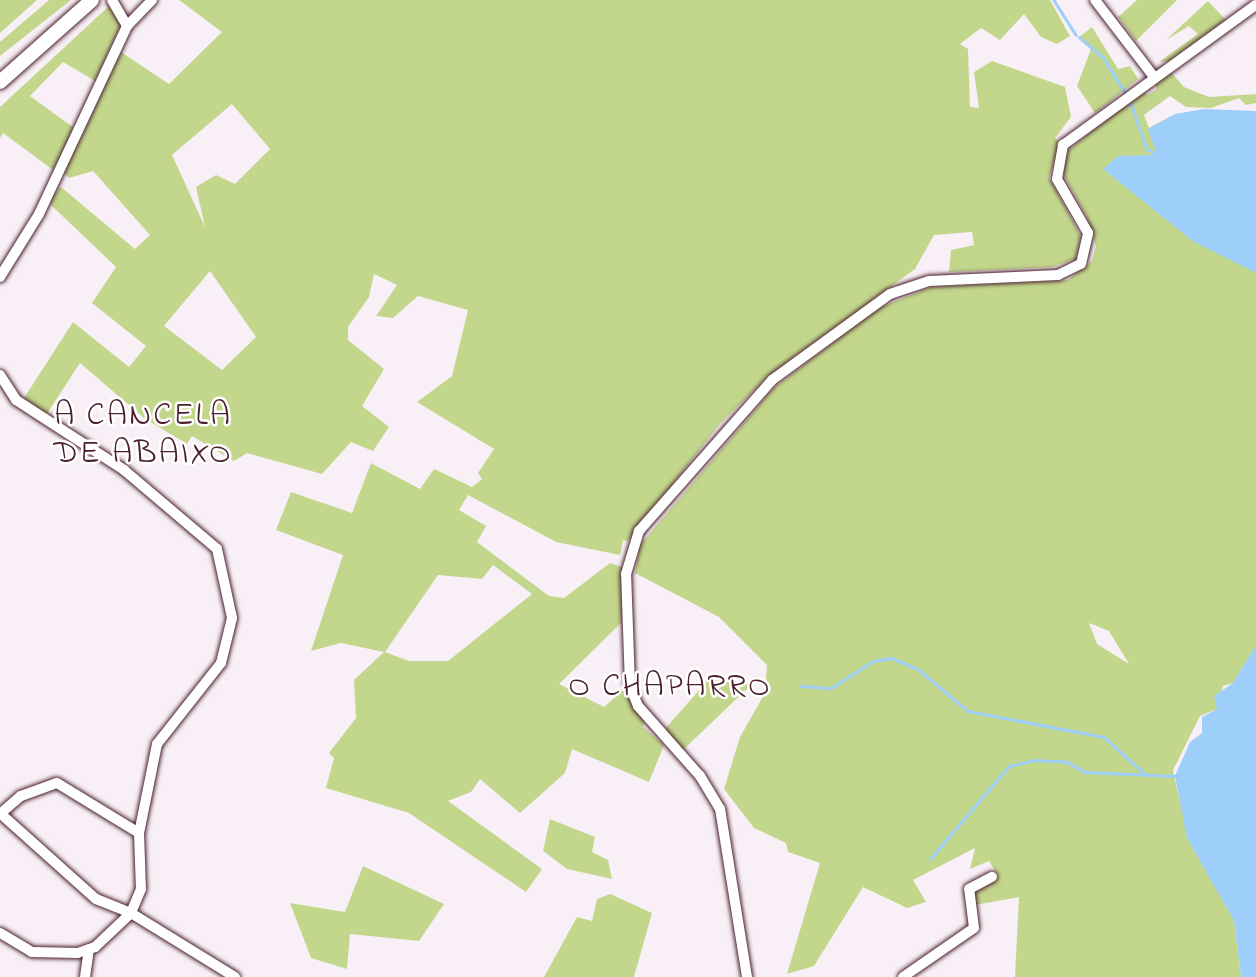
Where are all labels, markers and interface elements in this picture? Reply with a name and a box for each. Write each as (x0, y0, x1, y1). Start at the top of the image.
district label: A CANCELA DE ABAIXO (55, 397, 231, 475)
district label: O CHAPARRO (569, 668, 771, 708)

